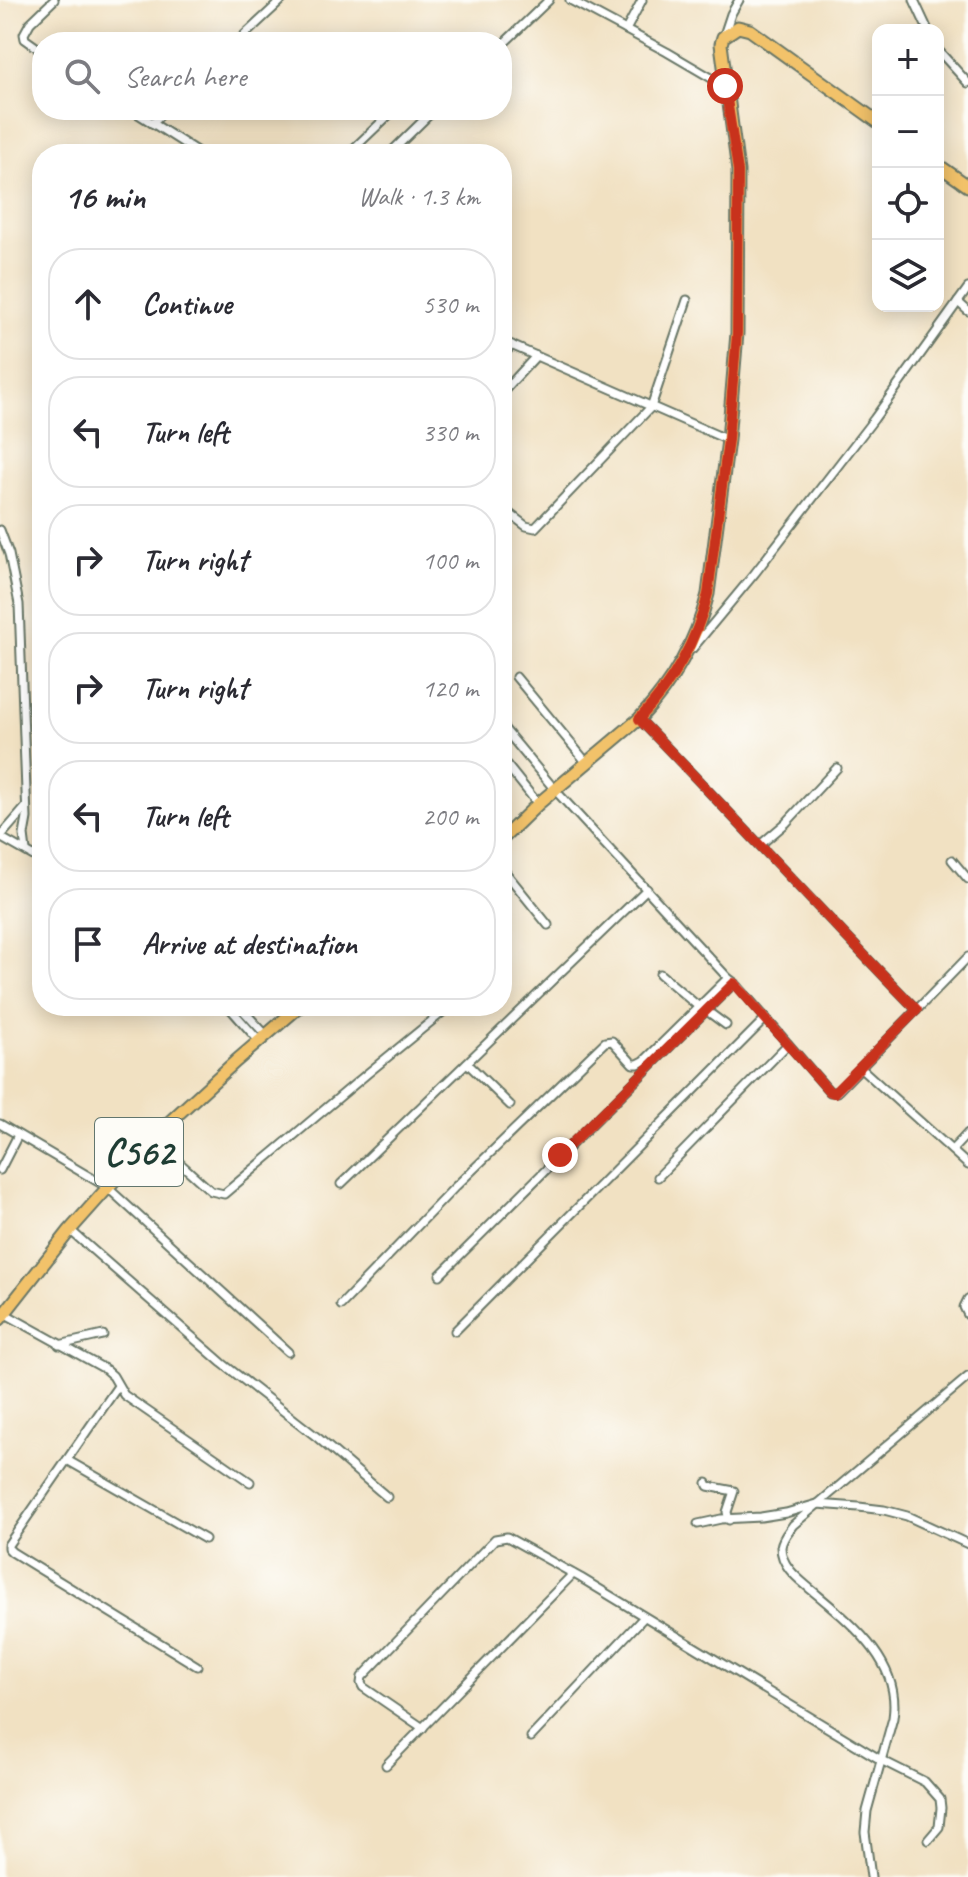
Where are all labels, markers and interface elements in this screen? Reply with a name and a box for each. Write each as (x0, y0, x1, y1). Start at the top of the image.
map controls (872, 24, 944, 312)
button: + (872, 24, 944, 96)
search box (32, 32, 512, 120)
icon: search (60, 54, 104, 98)
text: Search here (124, 57, 246, 95)
route start (707, 68, 743, 104)
button: − (872, 96, 944, 168)
button: locate (872, 168, 944, 240)
text: 16 min (64, 175, 145, 218)
text: Walk · 1.3 km (358, 180, 480, 213)
button: layers (872, 240, 944, 312)
icon: ahead (66, 282, 110, 326)
text: Continue (142, 285, 232, 323)
text: 530 m (422, 288, 478, 321)
icon: left (66, 410, 110, 454)
text: Turn left (142, 413, 229, 451)
text: 330 m (422, 416, 478, 449)
icon: right (66, 538, 110, 582)
text: Turn right (142, 541, 247, 579)
text: 100 m (422, 544, 478, 577)
icon: right (66, 666, 110, 710)
text: Turn right (142, 669, 247, 707)
text: 120 m (422, 672, 478, 705)
icon: left (66, 794, 110, 838)
text: Turn left (142, 797, 229, 835)
text: 200 m (422, 800, 478, 833)
icon: arrive (66, 922, 110, 966)
text: Arrive at destination (142, 925, 357, 963)
road number: C562 (95, 1118, 183, 1186)
route end (542, 1137, 578, 1173)

